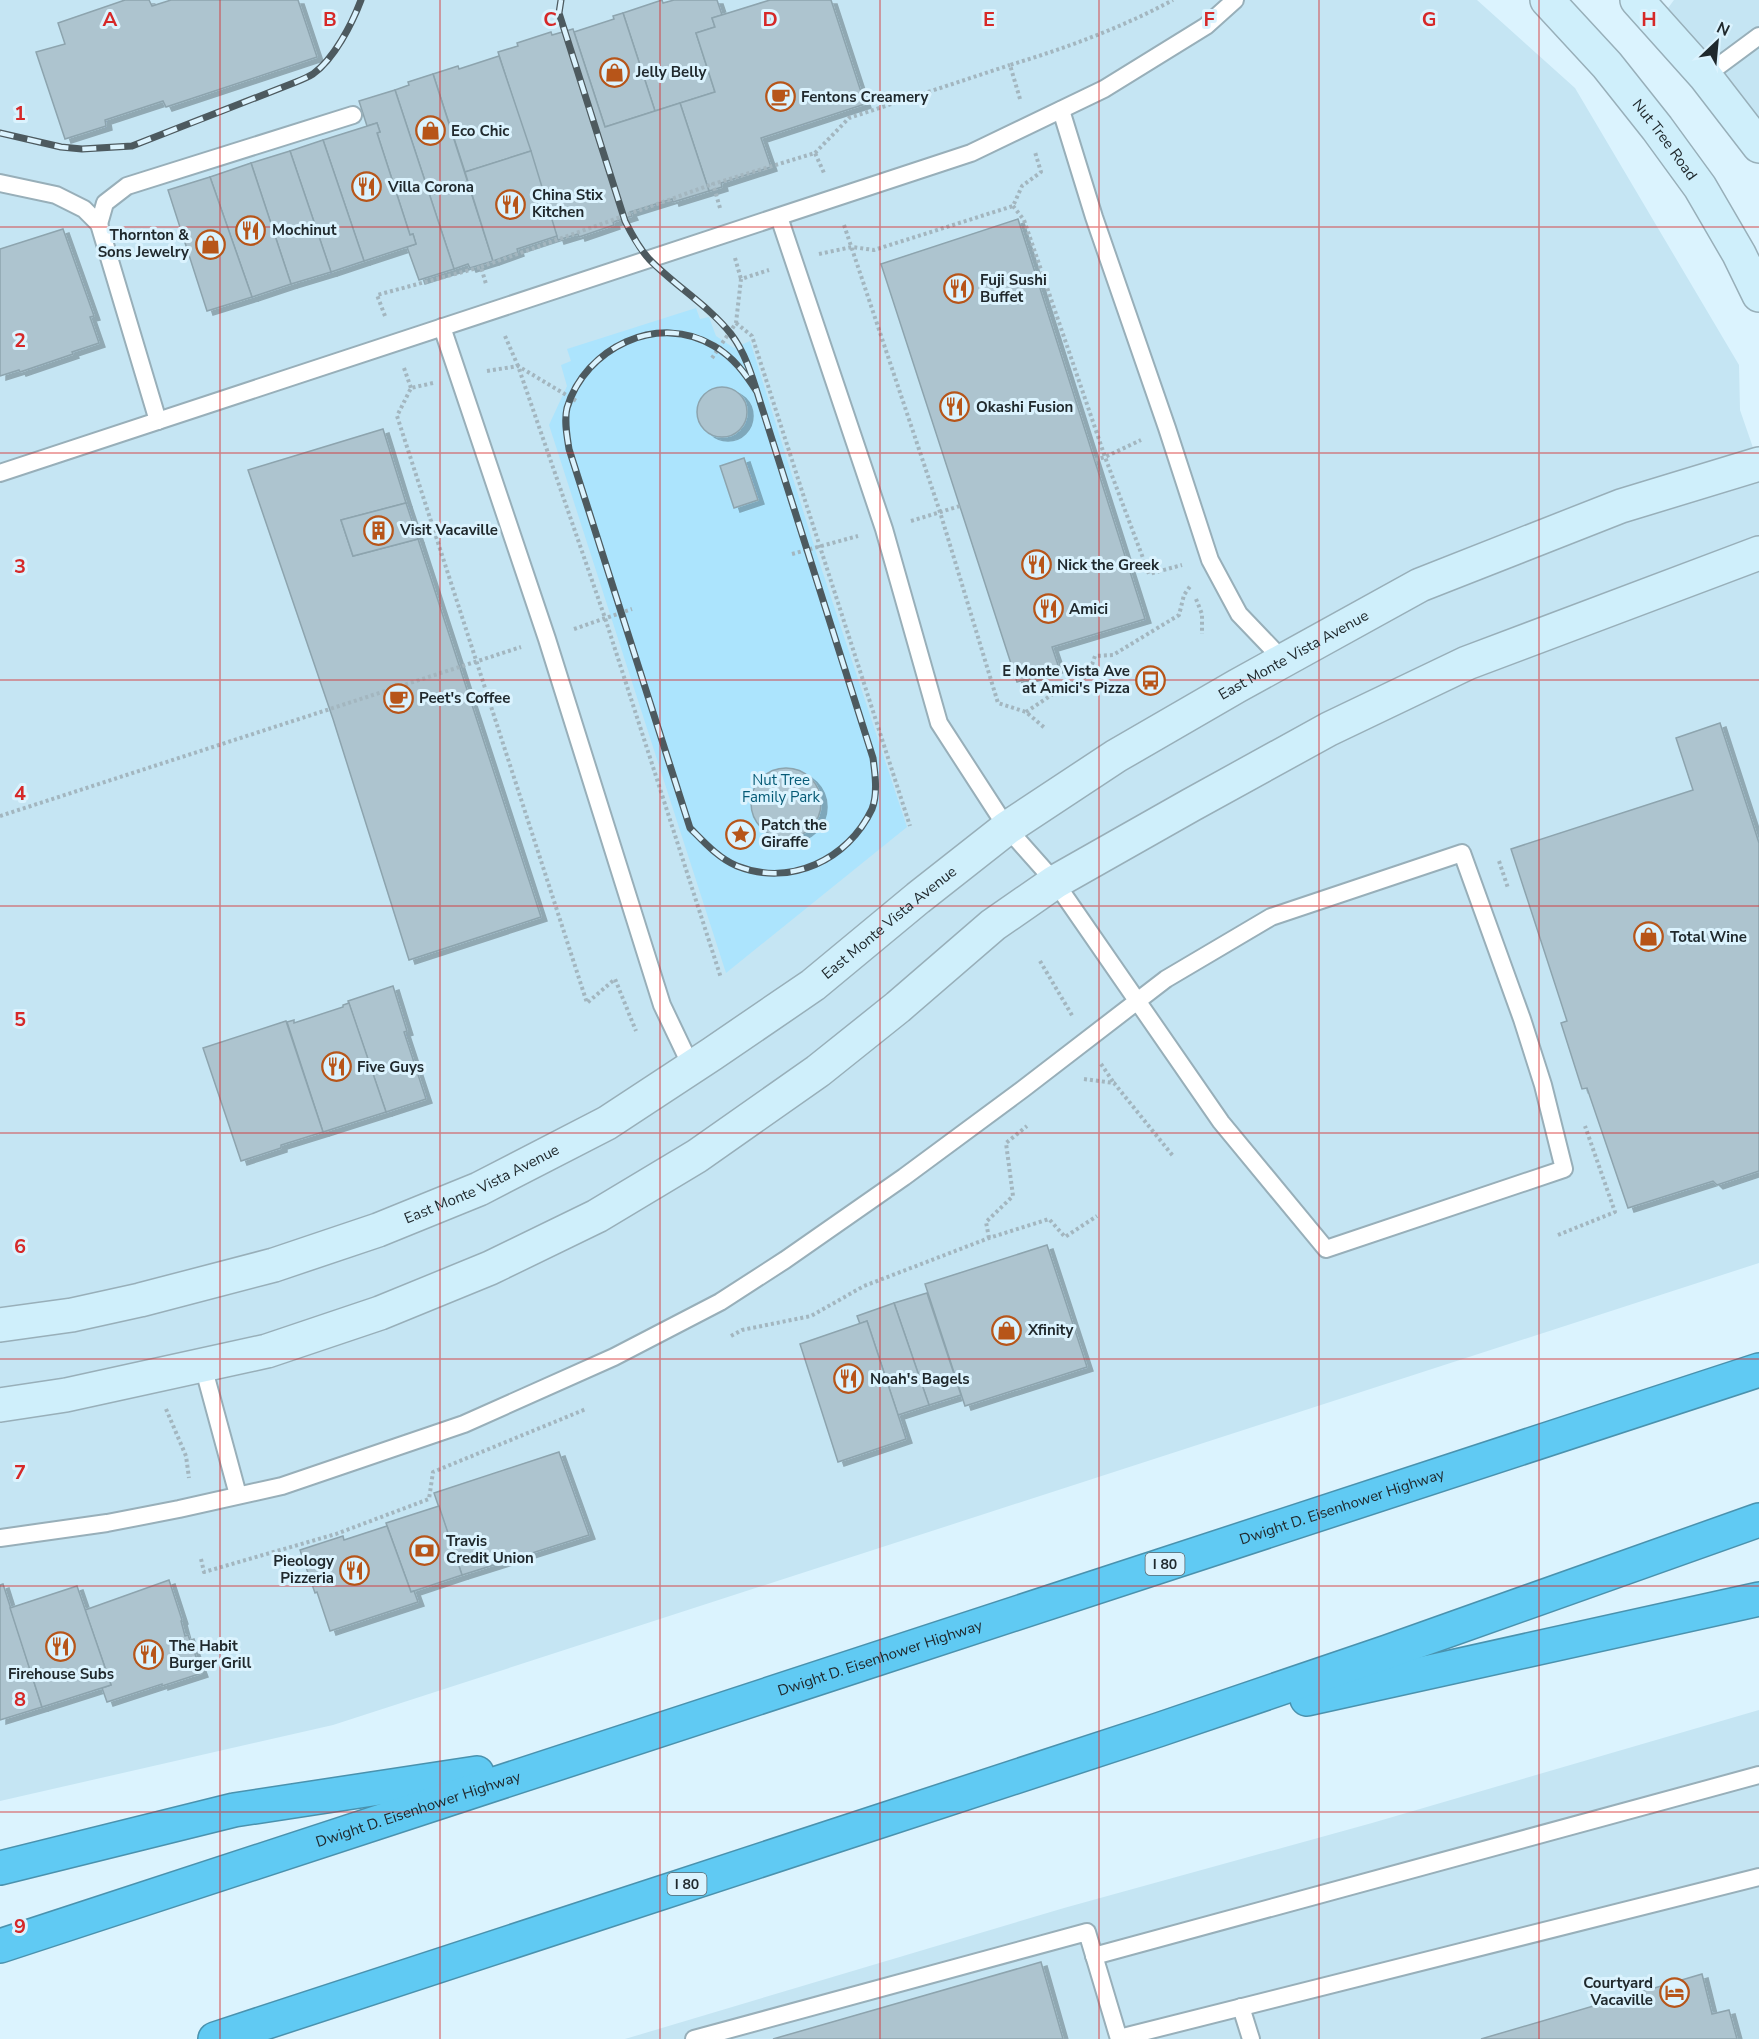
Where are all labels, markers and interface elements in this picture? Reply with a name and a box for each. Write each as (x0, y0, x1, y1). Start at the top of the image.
text: A (103, 6, 118, 33)
text: B (323, 6, 337, 33)
text: C (543, 6, 557, 33)
text: D (762, 6, 778, 33)
text: E (983, 6, 995, 33)
text: F (1203, 6, 1215, 33)
text: G (1422, 6, 1436, 33)
text: H (1641, 6, 1657, 33)
north arrow (1687, 12, 1747, 72)
text: N (1713, 17, 1733, 42)
shop icon: Jelly Belly (599, 56, 631, 88)
place label: Jelly Belly (635, 62, 707, 82)
cafe icon: Fentons Creamery (764, 81, 796, 113)
place label: Fentons Creamery (801, 87, 928, 107)
street label: Nut Tree Road (1628, 95, 1702, 184)
text: 1 (14, 100, 26, 127)
shop icon: Eco Chic (414, 115, 446, 147)
place label: Eco Chic (451, 121, 509, 141)
restaurant icon: Villa Corona (351, 171, 383, 203)
place label: Villa Corona (387, 177, 474, 197)
place label: China Stix Kitchen (532, 185, 604, 222)
restaurant icon: China Stix Kitchen (495, 188, 527, 220)
restaurant icon: Mochinut (235, 214, 267, 246)
place label: Mochinut (272, 220, 337, 240)
place label: Thornton & Sons Jewelry (98, 225, 190, 262)
shop icon: Thornton & Sons Jewelry (194, 228, 226, 260)
place label: Fuji Sushi Buffet (980, 270, 1047, 307)
restaurant icon: Fuji Sushi Buffet (943, 273, 975, 305)
text: 2 (14, 327, 26, 354)
restaurant icon: Okashi Fusion (939, 391, 971, 423)
place label: Okashi Fusion (976, 397, 1073, 417)
building icon: Visit Vacaville (363, 514, 395, 546)
place label: Visit Vacaville (399, 520, 498, 540)
restaurant icon: Nick the Greek (1020, 549, 1052, 581)
text: 3 (14, 553, 26, 580)
place label: Nick the Greek (1057, 555, 1160, 575)
restaurant icon: Amici (1032, 593, 1064, 625)
place label: Amici (1069, 599, 1108, 619)
street label: East Monte Vista Avenue (1215, 605, 1372, 705)
place label: E Monte Vista Ave at Amici's Pizza (1002, 661, 1130, 698)
bus stop icon: E Monte Vista Ave at Amici's Pizza (1135, 664, 1167, 696)
cafe icon: Peet's Coffee (382, 682, 414, 714)
place label: Peet's Coffee (419, 688, 510, 708)
park label: Nut Tree Family Park (742, 770, 820, 807)
text: 4 (14, 780, 26, 807)
place label: Patch the Giraffe (761, 815, 827, 852)
place icon: Patch the Giraffe (724, 818, 756, 850)
street label: East Monte Vista Avenue (817, 861, 961, 984)
shop icon: Total Wine (1633, 921, 1665, 953)
place label: Total Wine (1670, 927, 1747, 947)
text: 5 (14, 1006, 26, 1033)
restaurant icon: Five Guys (320, 1051, 352, 1083)
place label: Five Guys (357, 1057, 424, 1077)
street label: East Monte Vista Avenue (401, 1139, 563, 1228)
text: 6 (14, 1233, 26, 1260)
shop icon: Xfinity (991, 1314, 1023, 1346)
place label: Xfinity (1027, 1320, 1073, 1340)
restaurant icon: Noah's Bagels (833, 1363, 865, 1395)
place label: Noah's Bagels (870, 1369, 970, 1389)
text: 7 (14, 1459, 26, 1486)
street label: Dwight D. Eisenhower Highway (1237, 1464, 1447, 1549)
place label: Travis Credit Union (446, 1531, 534, 1568)
bank icon: Travis Credit Union (409, 1534, 441, 1566)
place label: Pieology Pizzeria (273, 1551, 334, 1588)
road number: I 80 (1146, 1553, 1184, 1575)
restaurant icon: Pieology Pizzeria (339, 1554, 371, 1586)
street label: Dwight D. Eisenhower Highway (775, 1615, 985, 1701)
restaurant icon: Firehouse Subs (45, 1631, 77, 1663)
place label: The Habit Burger Grill (169, 1636, 251, 1673)
restaurant icon: The Habit Burger Grill (132, 1639, 164, 1671)
place label: Firehouse Subs (8, 1664, 114, 1684)
text: 8 (14, 1686, 26, 1713)
street label: Dwight D. Eisenhower Highway (313, 1766, 523, 1852)
road number: I 80 (668, 1873, 706, 1895)
text: 9 (14, 1913, 26, 1940)
place label: Courtyard Vacaville (1583, 1973, 1653, 2010)
hotel icon: Courtyard Vacaville (1658, 1976, 1690, 2008)

